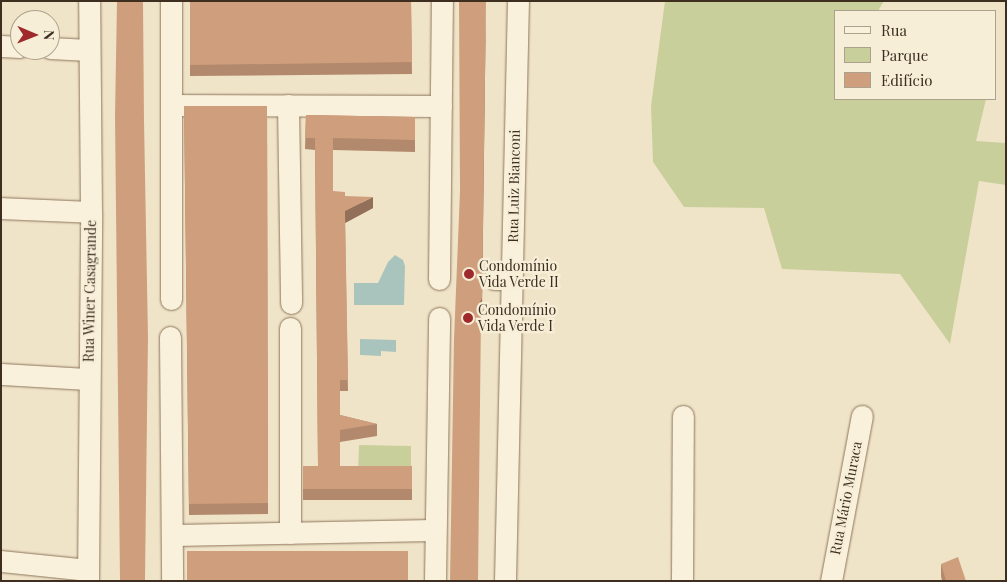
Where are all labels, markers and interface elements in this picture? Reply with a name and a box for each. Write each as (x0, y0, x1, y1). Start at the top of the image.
north arrow (10, 10, 60, 60)
legend (834, 10, 997, 100)
text: Rua (881, 20, 907, 40)
text: N (40, 30, 59, 40)
text: Parque (881, 45, 928, 65)
text: Edifício (881, 70, 933, 90)
street label: Rua Luiz Bianconi (505, 129, 523, 243)
street label: Rua Winer Casagrande (80, 219, 100, 363)
place label: Condomínio Vida Verde II (479, 258, 559, 290)
marker: Condomínio Vida Verde II (463, 268, 475, 280)
place label: Condomínio Vida Verde I (478, 302, 556, 334)
marker: Condomínio Vida Verde I (462, 312, 474, 324)
street label: Rua Mário Muraca (827, 440, 865, 556)

